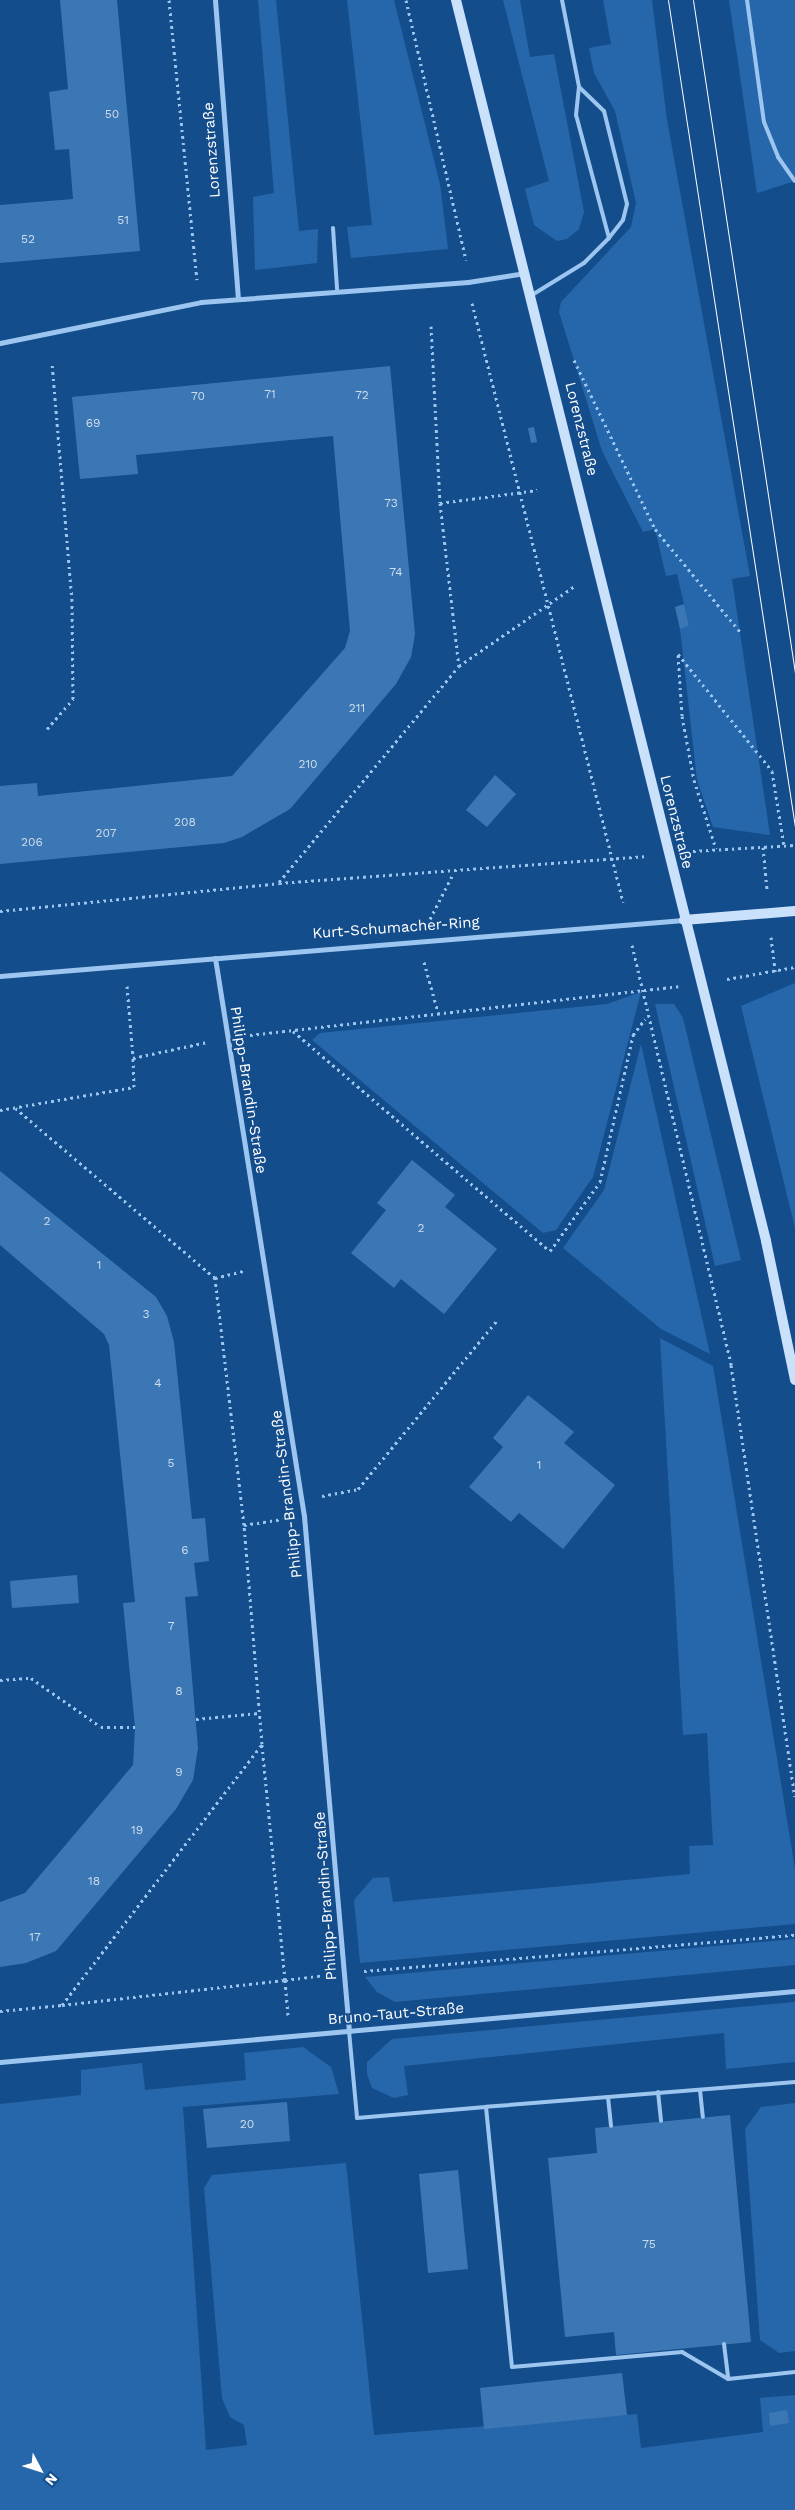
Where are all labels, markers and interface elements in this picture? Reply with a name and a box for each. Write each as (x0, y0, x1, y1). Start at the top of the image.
street label: Lorenzstraße (200, 101, 224, 199)
house number: 50 (105, 108, 119, 122)
house number: 51 (117, 214, 129, 228)
house number: 52 (21, 233, 35, 247)
street label: Lorenzstraße (561, 380, 601, 478)
house number: 71 (264, 388, 276, 402)
house number: 72 (355, 389, 369, 403)
house number: 70 (191, 390, 205, 404)
house number: 69 (86, 417, 100, 431)
house number: 73 (384, 497, 398, 511)
house number: 74 (389, 566, 403, 580)
house number: 211 (349, 702, 365, 716)
house number: 210 (298, 758, 318, 772)
street label: Lorenzstraße (656, 773, 696, 871)
house number: 208 (174, 816, 196, 830)
house number: 207 (96, 827, 116, 841)
house number: 206 (21, 836, 43, 850)
street label: Kurt-Schumacher-Ring (312, 913, 480, 943)
street label: Philipp-Brandin-Straße (226, 1005, 270, 1175)
house number: 2 (44, 1215, 50, 1229)
house number: 2 (418, 1222, 424, 1236)
house number: 1 (97, 1259, 101, 1273)
house number: 3 (143, 1308, 149, 1322)
house number: 4 (154, 1377, 162, 1391)
street label: Philipp-Brandin-Straße (268, 1409, 306, 1579)
house number: 5 (168, 1457, 174, 1471)
house number: 1 (537, 1459, 541, 1473)
house number: 6 (181, 1544, 189, 1558)
house number: 7 (168, 1620, 174, 1634)
house number: 8 (175, 1685, 183, 1699)
house number: 9 (175, 1766, 183, 1780)
street label: Philipp-Brandin-Straße (311, 1811, 341, 1981)
house number: 19 (131, 1824, 143, 1838)
house number: 18 (88, 1875, 100, 1889)
house number: 17 (29, 1931, 41, 1945)
street label: Bruno-Taut-Straße (327, 1999, 465, 2029)
house number: 20 (240, 2118, 254, 2132)
house number: 75 (642, 2238, 656, 2252)
north arrow (15, 2445, 65, 2495)
text: N (42, 2471, 61, 2489)

